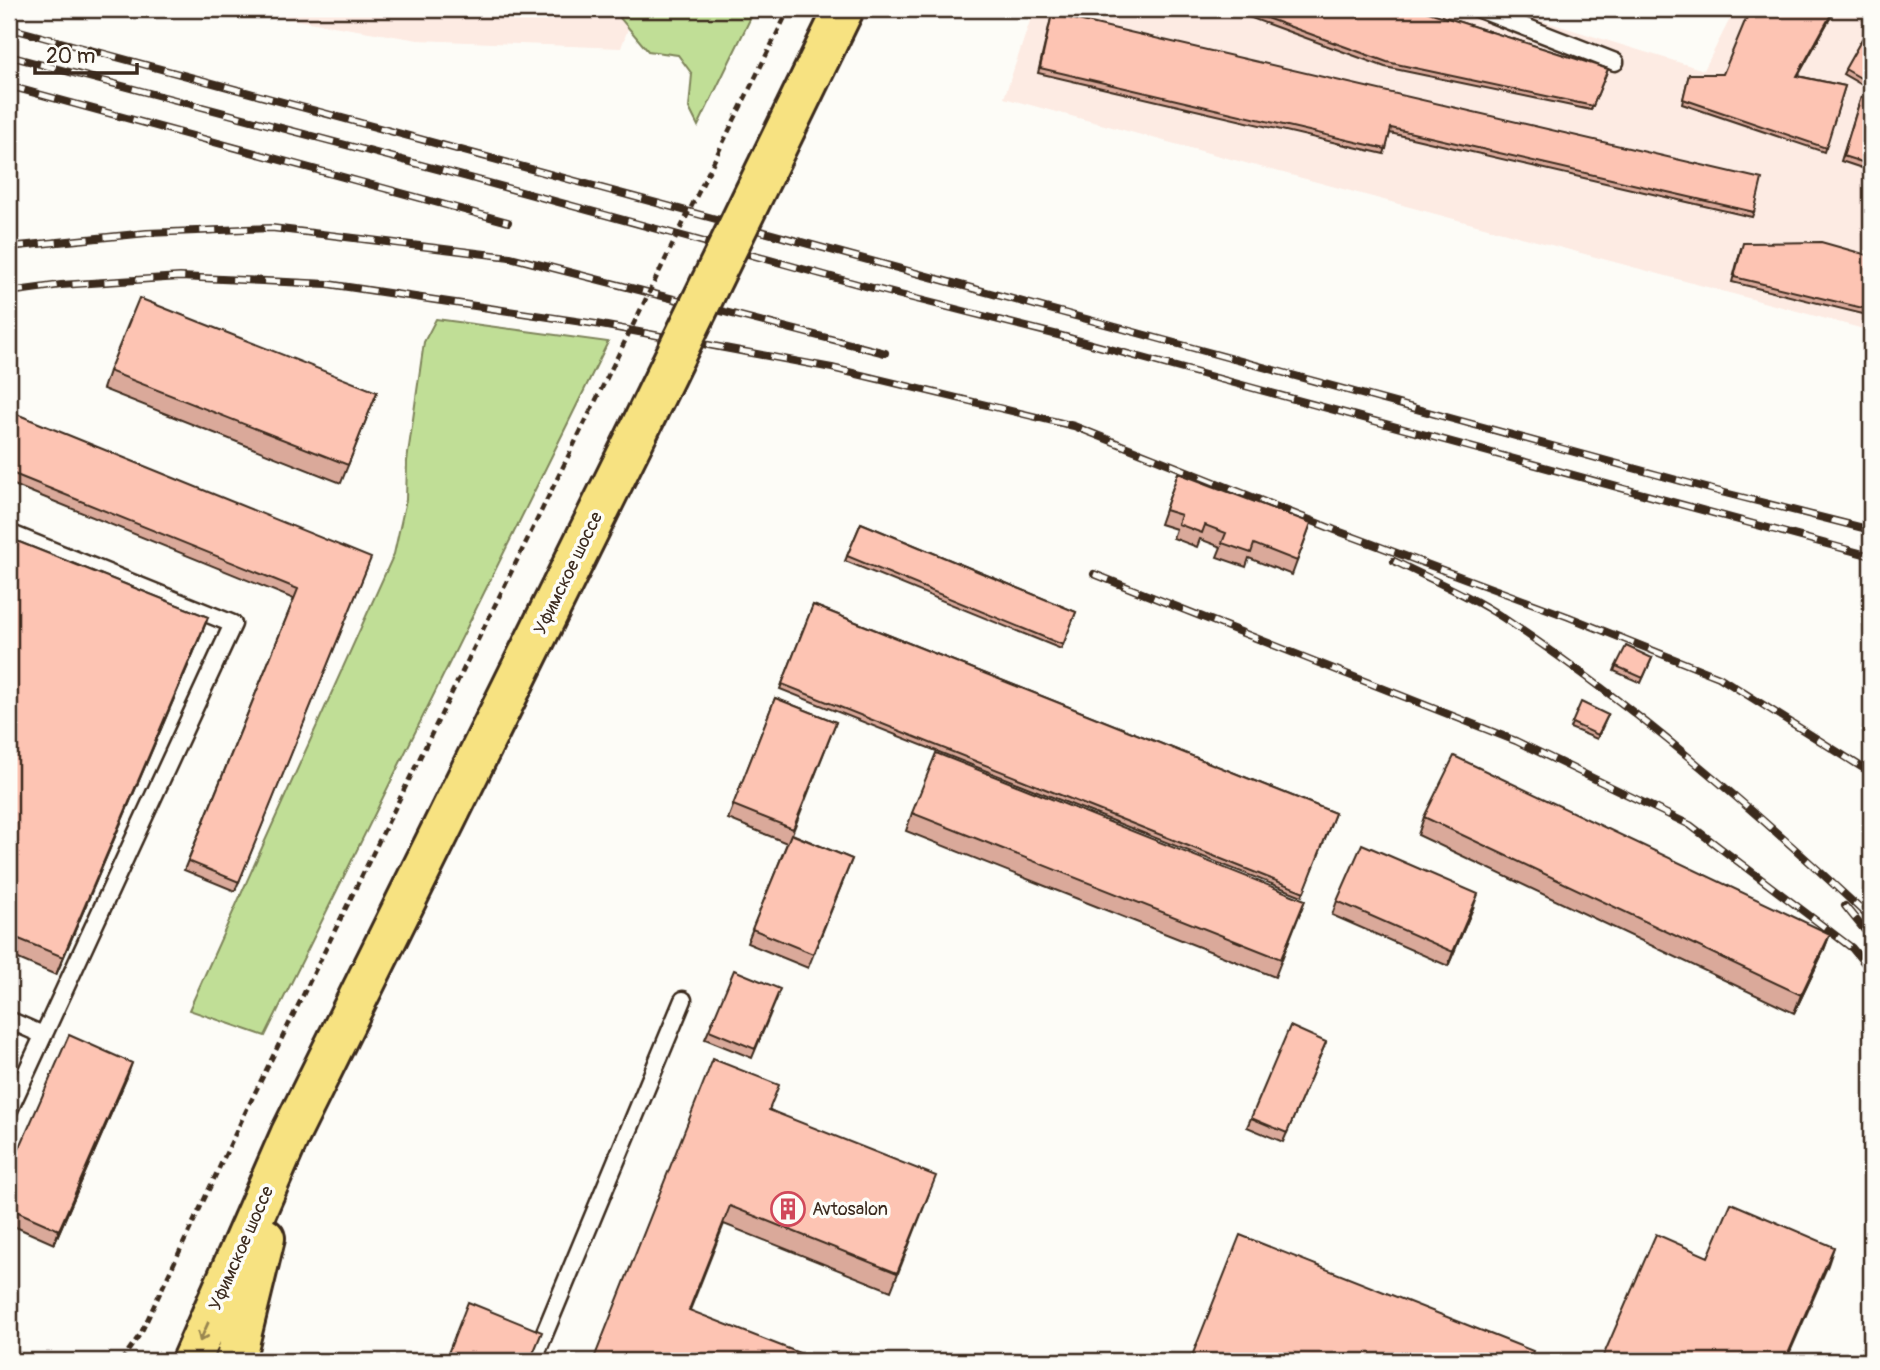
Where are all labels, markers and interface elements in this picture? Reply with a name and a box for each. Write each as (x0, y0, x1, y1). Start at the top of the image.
scale bar (35, 32, 136, 76)
text: 20 m (46, 43, 95, 70)
street label: Уфимское шоссе (529, 508, 608, 638)
street label: Уфимское шоссе (204, 1182, 279, 1314)
building icon: Avtosalon (769, 1190, 807, 1228)
place label: Avtosalon (812, 1198, 888, 1221)
one-way arrow (197, 1321, 210, 1343)

